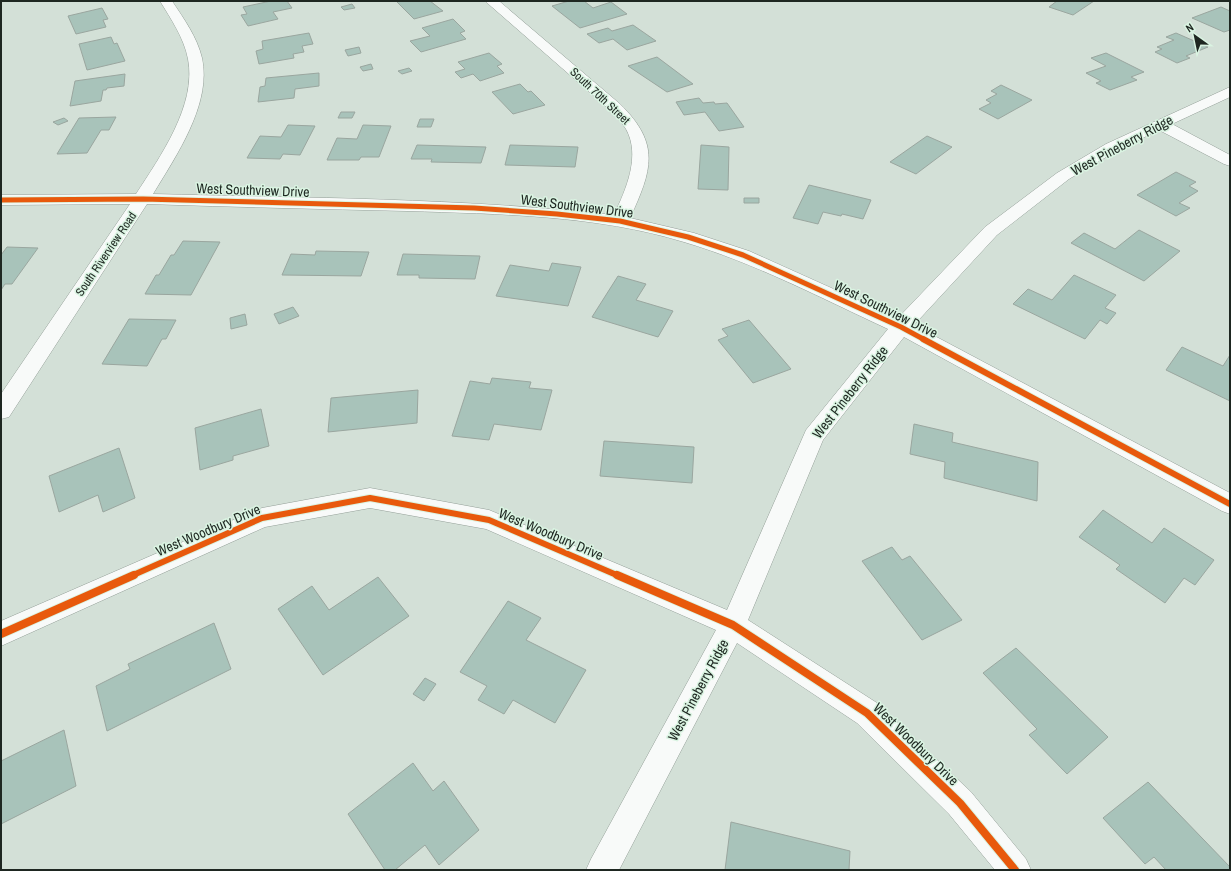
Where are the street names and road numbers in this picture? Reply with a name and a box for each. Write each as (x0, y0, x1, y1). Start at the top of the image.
street label: South 70th Street (567, 64, 634, 128)
street label: West Pineberry Ridge (1068, 111, 1176, 179)
street label: West Southview Drive (196, 179, 310, 201)
street label: West Southview Drive (520, 190, 634, 222)
street label: South Riverview Road (72, 209, 140, 299)
street label: West Southview Drive (831, 276, 941, 342)
street label: West Pineberry Ridge (808, 342, 892, 442)
street label: West Woodbury Drive (153, 500, 263, 560)
street label: West Woodbury Drive (496, 504, 606, 564)
street label: West Pineberry Ridge (664, 636, 732, 744)
street label: West Woodbury Drive (870, 699, 962, 789)

